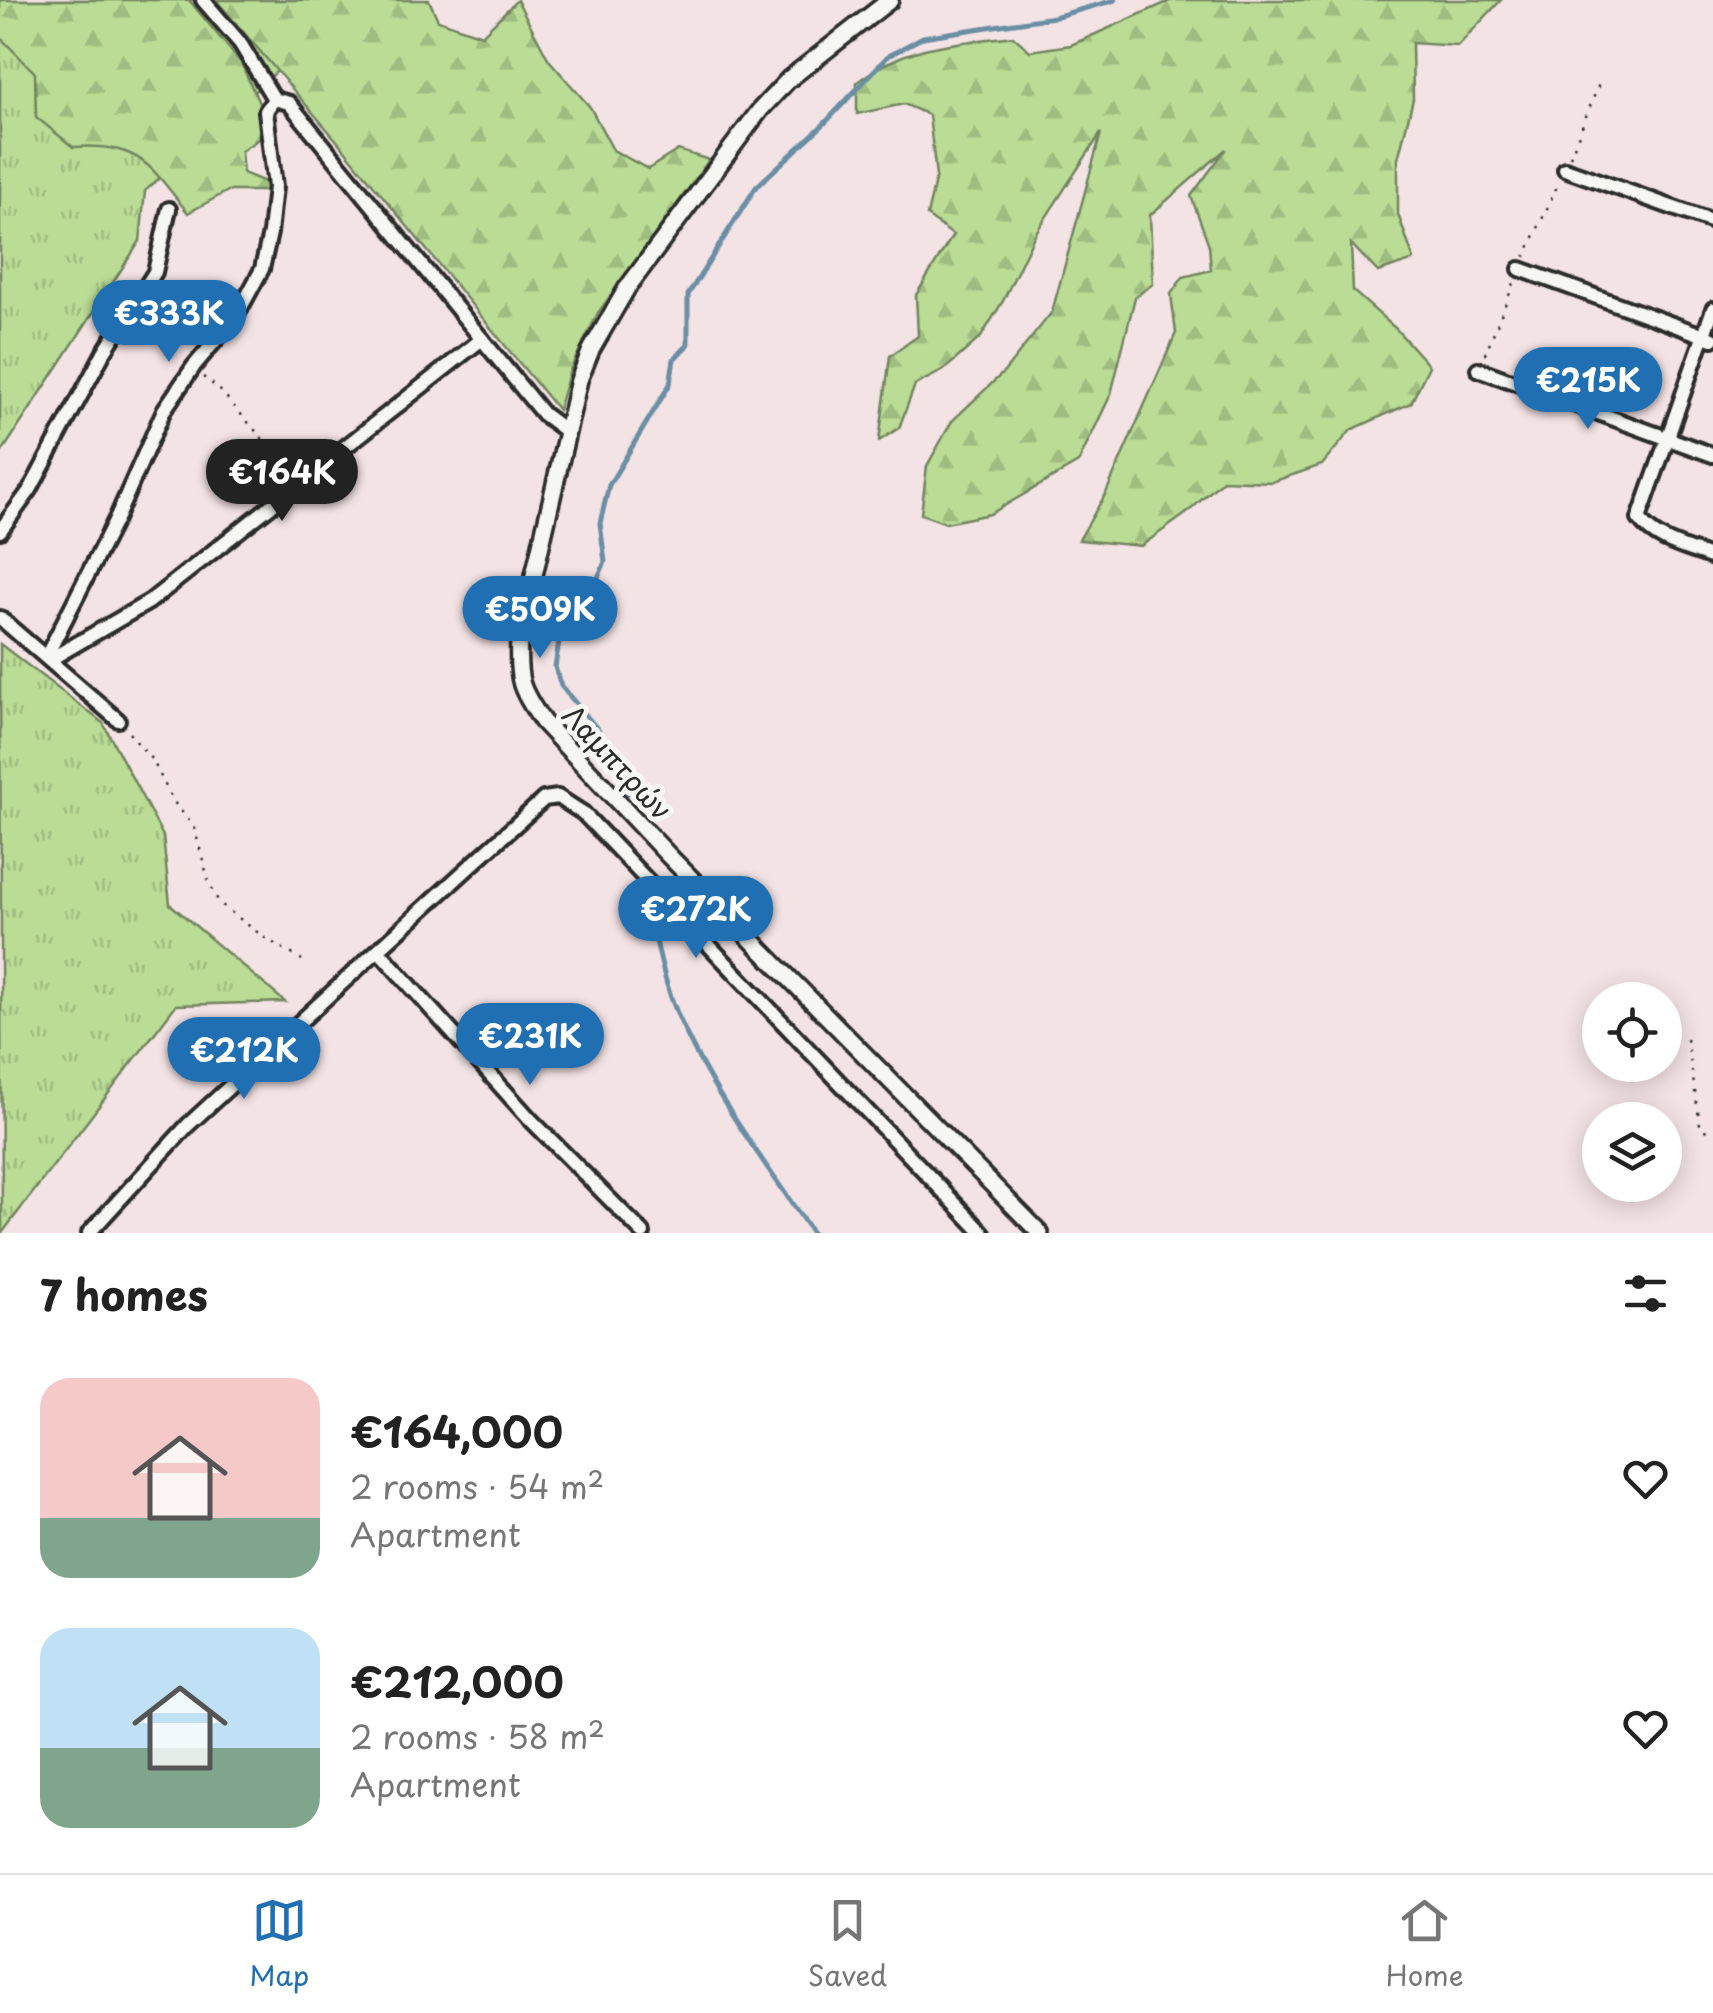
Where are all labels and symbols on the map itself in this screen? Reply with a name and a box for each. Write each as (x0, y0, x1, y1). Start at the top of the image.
pin: €333K (99, 280, 239, 365)
pin: €215K (1518, 347, 1658, 432)
pin: €164K (212, 439, 352, 524)
pin: €509K (470, 576, 610, 661)
street label: Λαμπτρών (553, 695, 683, 829)
pin: €272K (626, 876, 766, 961)
pin: €231K (460, 1003, 600, 1088)
pin: €212K (174, 1017, 314, 1102)

